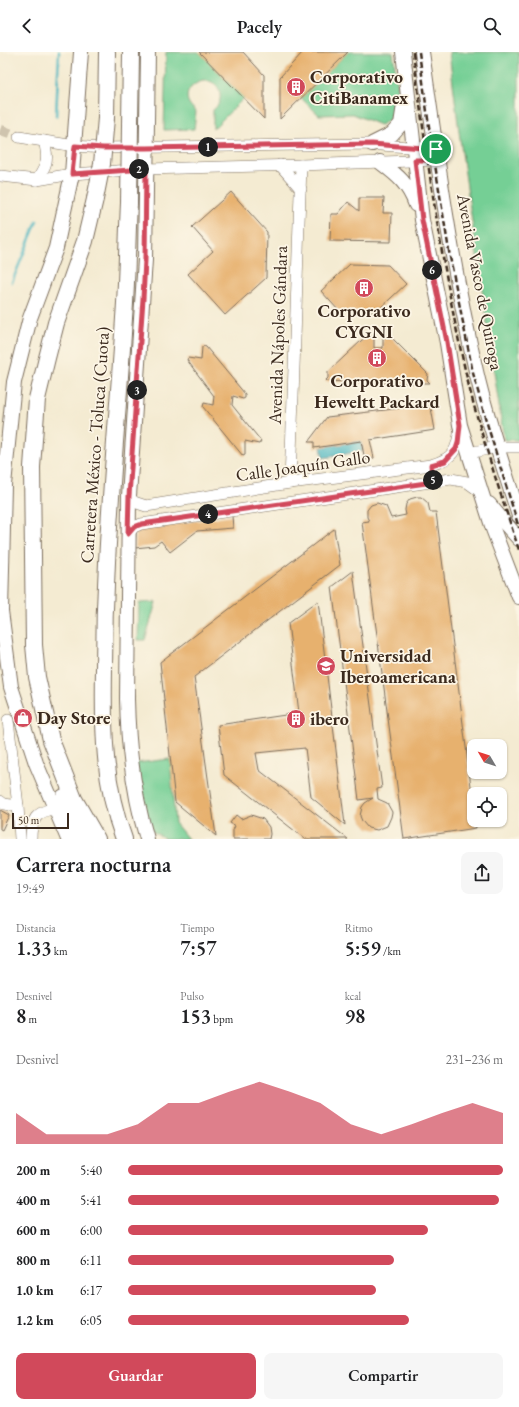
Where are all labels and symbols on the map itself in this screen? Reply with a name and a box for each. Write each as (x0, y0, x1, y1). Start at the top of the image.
place label: Corporativo CitiBanamex (310, 65, 408, 109)
building icon: Corporativo CitiBanamex (285, 76, 307, 98)
pin (419, 132, 453, 166)
pin: 1 (198, 137, 218, 157)
pin: 2 (129, 159, 149, 179)
street label: Avenida Vasco de Quiroga (452, 191, 509, 373)
street label: Avenida Nápoles Gándara (263, 244, 292, 426)
pin: 6 (422, 260, 442, 280)
building icon: Corporativo CYGNI (353, 277, 375, 299)
place label: Corporativo CYGNI (317, 299, 411, 343)
street label: Carretera México - Toluca (Cuota) (75, 326, 114, 564)
building icon: Corporativo Heweltt Packard (366, 347, 388, 369)
place label: Corporativo Heweltt Packard (314, 369, 440, 413)
pin: 3 (127, 380, 147, 400)
street label: Calle Joaquín Gallo (234, 445, 372, 486)
pin: 5 (423, 470, 443, 490)
pin: 4 (198, 504, 218, 524)
place label: Universidad Iberoamericana (340, 644, 456, 688)
school or university icon: Universidad Iberoamericana (315, 655, 337, 677)
place label: Day Store (37, 706, 111, 729)
shop icon: Day Store (12, 707, 34, 729)
place label: ibero (310, 707, 349, 730)
building icon: ibero (285, 708, 307, 730)
north arrow (467, 739, 507, 779)
scale bar (12, 811, 69, 830)

